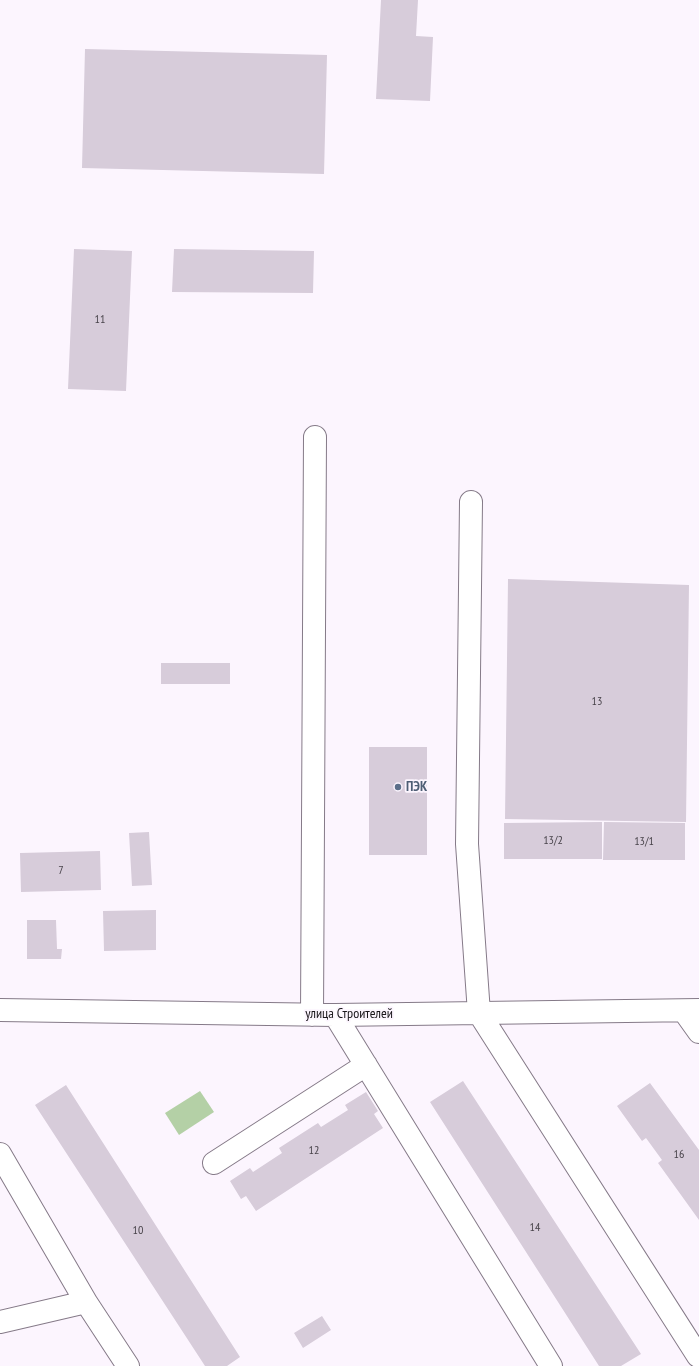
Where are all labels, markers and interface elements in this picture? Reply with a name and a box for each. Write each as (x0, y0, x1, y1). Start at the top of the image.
house number: 11 (95, 313, 105, 327)
house number: 13 (592, 695, 602, 709)
place label: ПЭК (406, 779, 427, 795)
marker: ПЭК (393, 782, 403, 792)
house number: 13/2 (543, 834, 563, 848)
house number: 13/1 (634, 835, 654, 849)
house number: 7 (58, 864, 64, 878)
street label: улица Строителей (305, 1006, 393, 1022)
house number: 12 (309, 1144, 319, 1158)
house number: 16 (674, 1148, 684, 1162)
house number: 14 (530, 1221, 540, 1235)
house number: 10 (133, 1224, 143, 1238)

